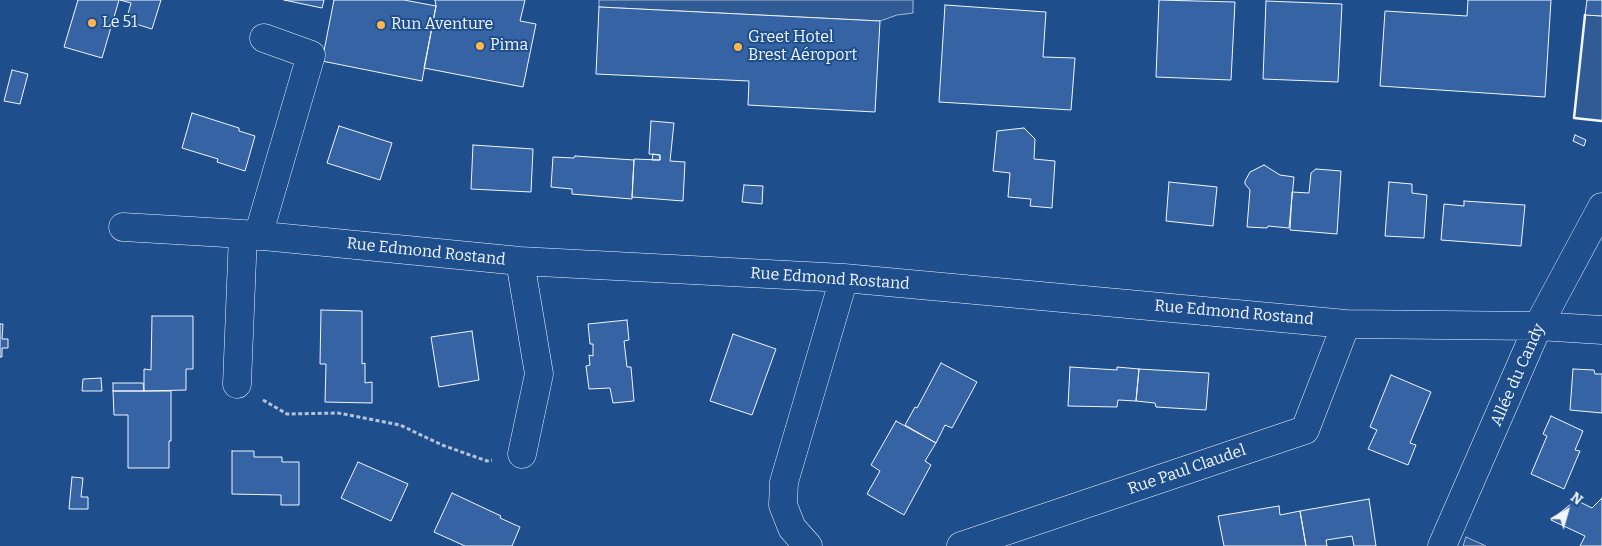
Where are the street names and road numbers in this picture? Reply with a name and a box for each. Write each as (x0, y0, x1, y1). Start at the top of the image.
street label: Rue Edmond Rostand (346, 234, 506, 270)
street label: Rue Edmond Rostand (750, 264, 910, 294)
street label: Rue Edmond Rostand (1154, 296, 1314, 330)
street label: Allée du Candy (1487, 321, 1549, 429)
street label: Rue Paul Claudel (1125, 441, 1249, 499)

